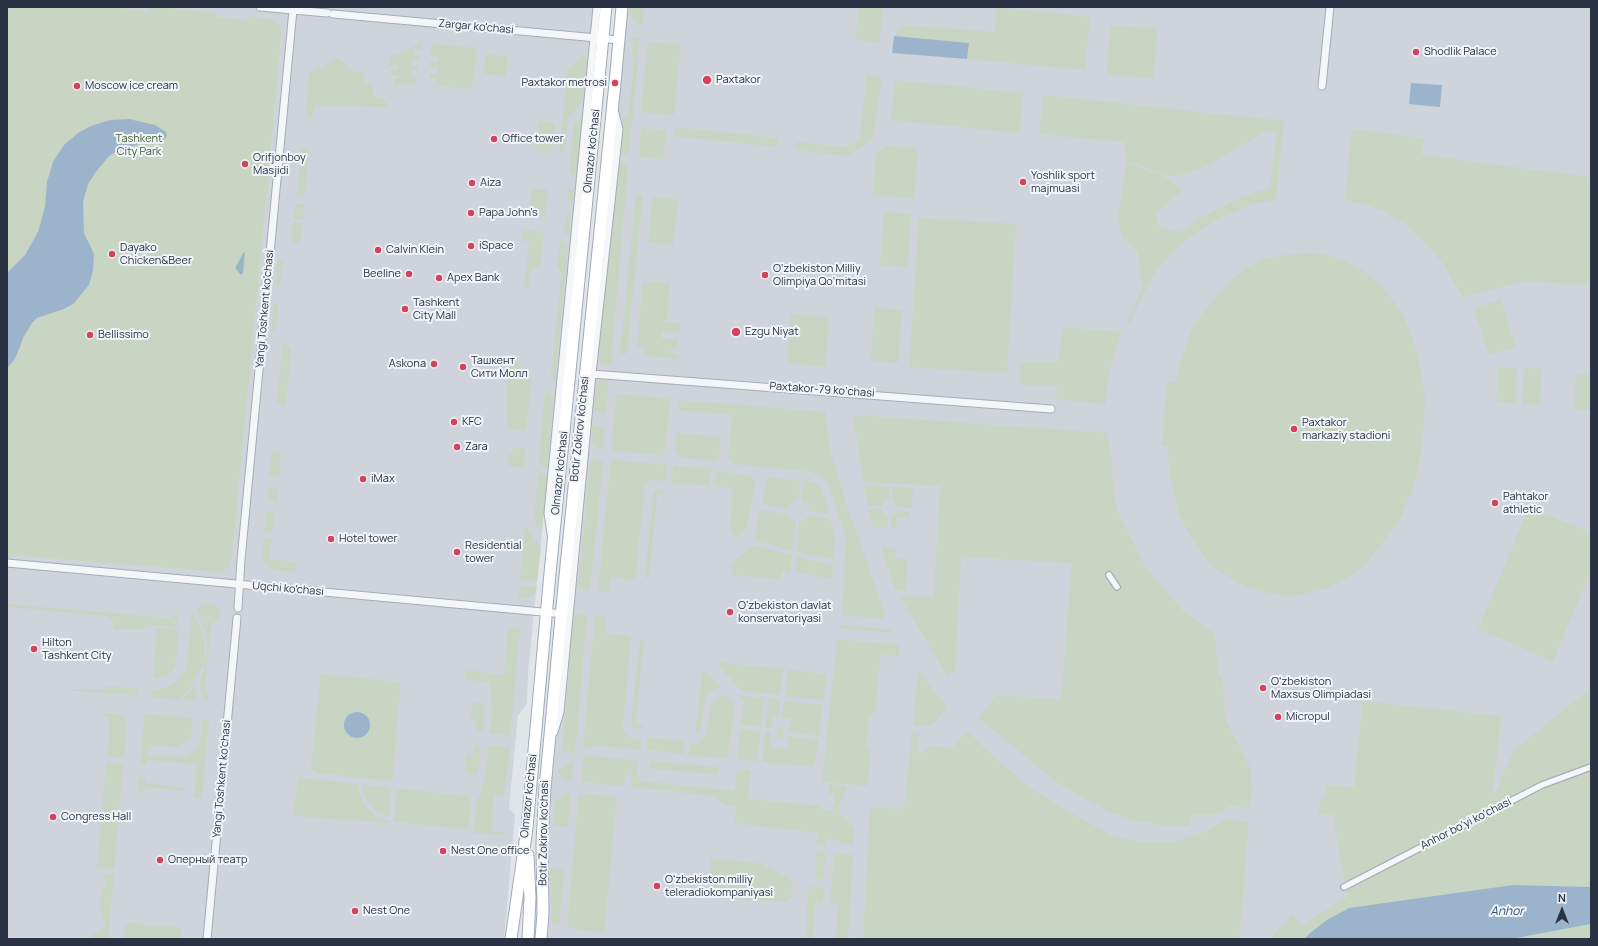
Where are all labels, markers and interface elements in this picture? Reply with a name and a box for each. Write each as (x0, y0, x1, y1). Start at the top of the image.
street label: Zargar ko'chasi (438, 17, 514, 37)
place label: Shodlik Palace (1424, 45, 1497, 59)
marker: Shodlik Palace (1411, 47, 1421, 57)
place label: Paxtakor (716, 73, 761, 87)
marker: Paxtakor (701, 74, 713, 86)
place label: Paxtakor metrosi (521, 76, 607, 90)
marker: Paxtakor metrosi (610, 78, 620, 88)
place label: Moscow ice cream (85, 79, 178, 93)
marker: Moscow ice cream (72, 81, 82, 91)
street label: Olmazor ko'chasi (581, 108, 603, 194)
park label: Tashkent City Park (116, 132, 162, 158)
place label: Office tower (502, 132, 564, 146)
marker: Office tower (489, 134, 499, 144)
place label: Orifjonboy Masjidi (253, 151, 306, 177)
marker: Orifjonboy Masjidi (240, 159, 250, 169)
place label: Yoshlik sport majmuasi (1031, 169, 1095, 195)
place label: Aiza (480, 176, 501, 190)
marker: Yoshlik sport majmuasi (1018, 177, 1028, 187)
marker: Aiza (467, 178, 477, 188)
place label: Papa John's (479, 206, 538, 220)
marker: Papa John's (466, 208, 476, 218)
place label: iSpace (479, 239, 513, 253)
place label: Dayako Chicken&Beer (120, 241, 192, 267)
marker: iSpace (466, 241, 476, 251)
place label: Calvin Klein (386, 243, 444, 257)
marker: Calvin Klein (373, 245, 383, 255)
marker: Dayako Chicken&Beer (107, 249, 117, 259)
street label: Yangi Toshkent ko'chasi (253, 249, 277, 369)
place label: O‘zbekiston Milliy Olimpiya Qo‘mitasi (773, 262, 866, 288)
place label: Beeline (363, 267, 401, 281)
marker: Beeline (404, 269, 414, 279)
marker: O‘zbekiston Milliy Olimpiya Qo‘mitasi (760, 270, 770, 280)
place label: Apex Bank (447, 271, 500, 285)
marker: Apex Bank (434, 273, 444, 283)
place label: Tashkent City Mall (413, 296, 460, 322)
marker: Tashkent City Mall (400, 304, 410, 314)
place label: Ezgu Niyat (745, 325, 799, 339)
marker: Ezgu Niyat (730, 326, 742, 338)
place label: Bellissimo (98, 328, 149, 342)
marker: Bellissimo (85, 330, 95, 340)
place label: Ташкент Сити Молл (471, 354, 528, 380)
place label: Askona (389, 357, 426, 371)
marker: Askona (429, 359, 439, 369)
marker: Ташкент Сити Молл (458, 362, 468, 372)
street label: Botir Zokirov ko'chasi (568, 376, 592, 482)
street label: Paxtakor-79 ko‘chasi (769, 380, 875, 400)
place label: KFC (462, 415, 482, 429)
place label: Paxtakor markaziy stadioni (1302, 416, 1390, 442)
marker: KFC (449, 417, 459, 427)
marker: Paxtakor markaziy stadioni (1289, 424, 1299, 434)
street label: Olmazor ko'chasi (549, 430, 571, 516)
place label: Zara (465, 440, 488, 454)
marker: Zara (452, 442, 462, 452)
place label: iMax (371, 472, 395, 486)
marker: iMax (358, 474, 368, 484)
place label: Pahtakor athletic (1503, 490, 1548, 516)
marker: Pahtakor athletic (1490, 498, 1500, 508)
place label: Hotel tower (339, 532, 398, 546)
marker: Hotel tower (326, 534, 336, 544)
place label: Residential tower (465, 539, 522, 565)
marker: Residential tower (452, 547, 462, 557)
street label: Uqchi ko'chasi (252, 579, 324, 599)
place label: O’zbekiston davlat konservatoriyasi (738, 599, 831, 625)
marker: O’zbekiston davlat konservatoriyasi (725, 607, 735, 617)
place label: Hilton Tashkent City (42, 636, 111, 662)
marker: Hilton Tashkent City (29, 644, 39, 654)
place label: Oʻzbekiston Maxsus Olimpiadasi (1271, 675, 1371, 701)
marker: Oʻzbekiston Maxsus Olimpiadasi (1258, 683, 1268, 693)
place label: Micropul (1286, 710, 1330, 724)
marker: Micropul (1273, 712, 1283, 722)
street label: Yangi Toshkent ko'chasi (210, 719, 234, 839)
street label: Olmazor ko'chasi (518, 753, 540, 839)
street label: Botir Zokirov ko'chasi (536, 780, 552, 886)
street label: Anhor bo‘yi ko‘chasi (1418, 795, 1514, 853)
place label: Congress Hall (61, 810, 131, 824)
marker: Congress Hall (48, 812, 58, 822)
place label: Nest One office (451, 844, 529, 858)
marker: Nest One office (438, 846, 448, 856)
place label: Оперный театр (168, 853, 248, 867)
marker: Оперный театр (155, 855, 165, 865)
place label: Oʻzbekiston milliy teleradiokompaniyasi (665, 873, 773, 899)
marker: Oʻzbekiston milliy teleradiokompaniyasi (652, 881, 662, 891)
north arrow (1542, 890, 1582, 930)
text: N (1558, 890, 1566, 905)
place label: Nest One (363, 904, 410, 918)
water label: Anhor (1490, 905, 1524, 919)
marker: Nest One (350, 906, 360, 916)

